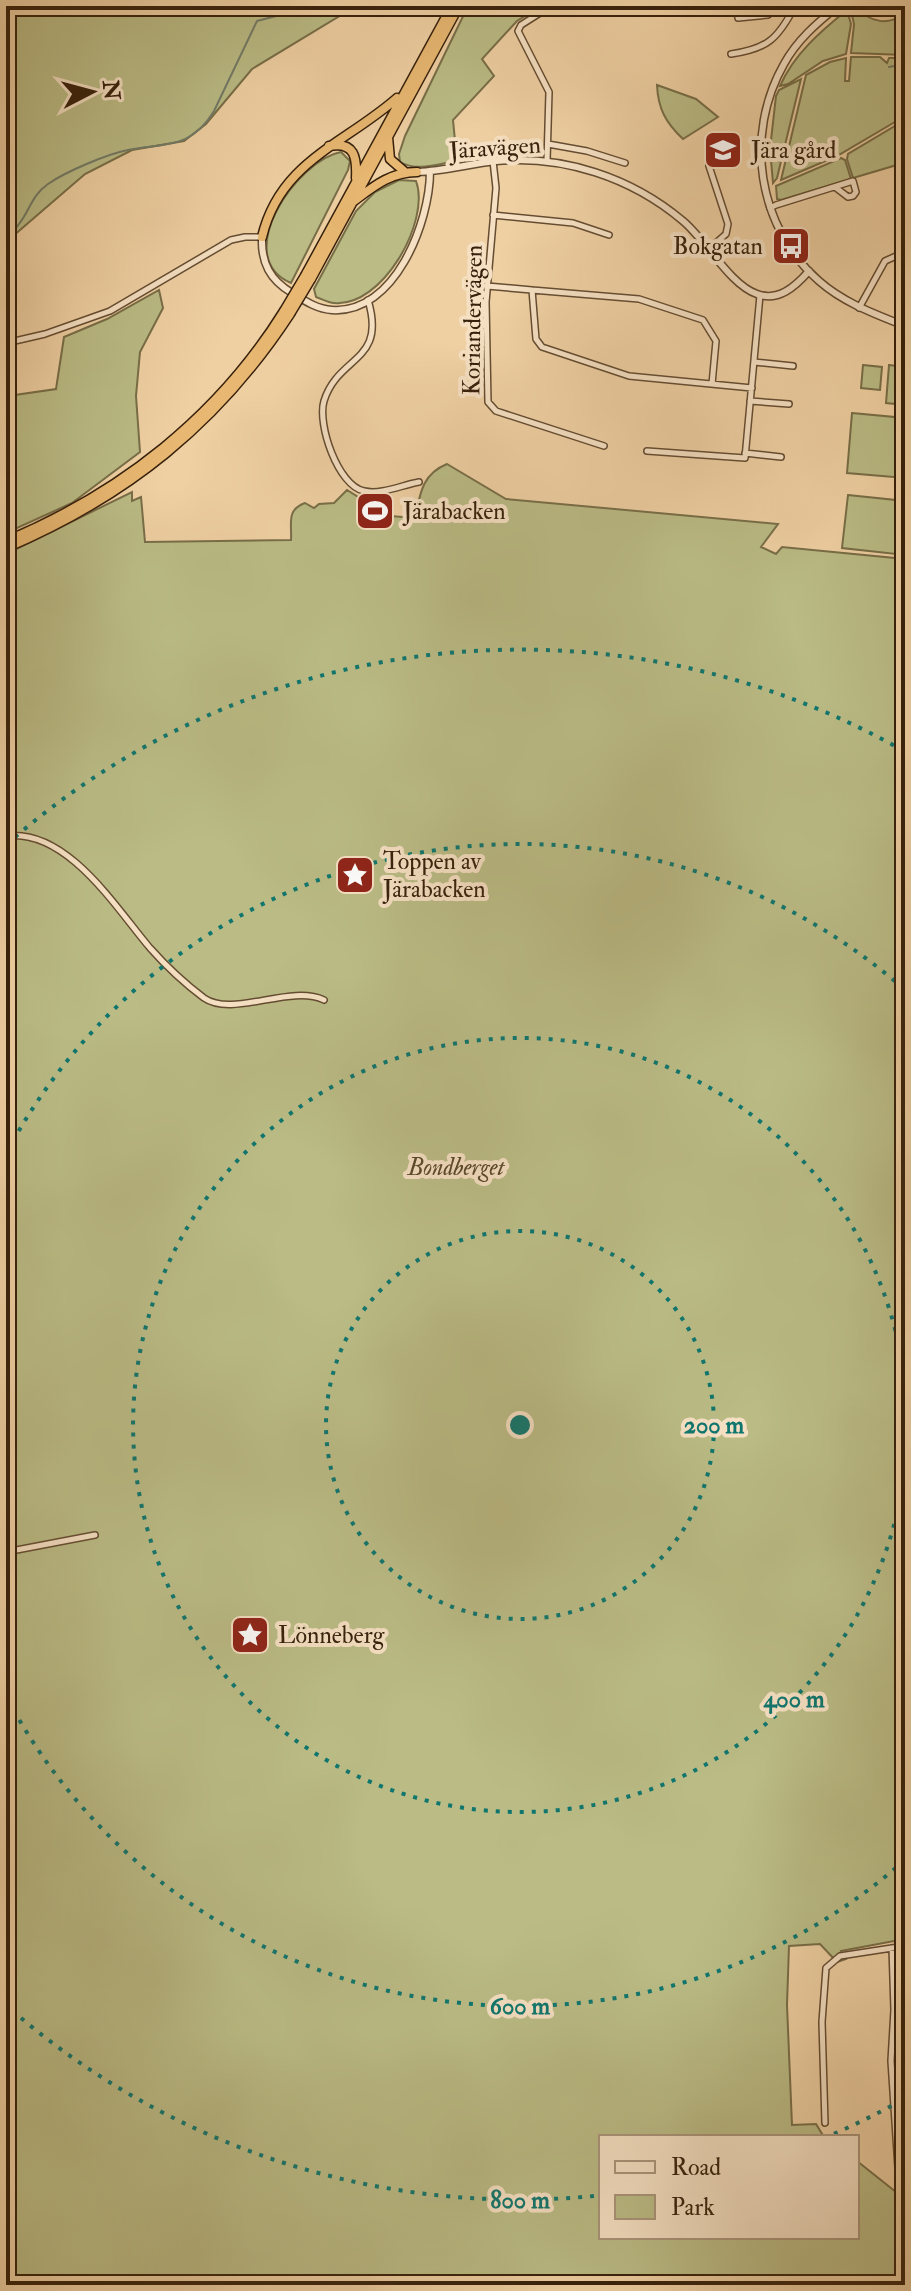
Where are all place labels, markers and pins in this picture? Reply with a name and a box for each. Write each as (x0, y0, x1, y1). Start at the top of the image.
school or university icon: Jära gård (702, 129, 744, 171)
place label: Jära gård (750, 135, 836, 166)
bus stop icon: Bokgatan (770, 225, 812, 267)
place label: Bokgatan (673, 231, 763, 262)
sports icon: Järabacken (354, 490, 396, 532)
place label: Järabacken (402, 496, 506, 527)
place label: Toppen av Järabacken (382, 846, 486, 905)
place icon: Toppen av Järabacken (334, 854, 376, 896)
centre of rings (506, 1411, 534, 1439)
place icon: Lönneberg (229, 1614, 271, 1656)
place label: Lönneberg (278, 1620, 385, 1651)

